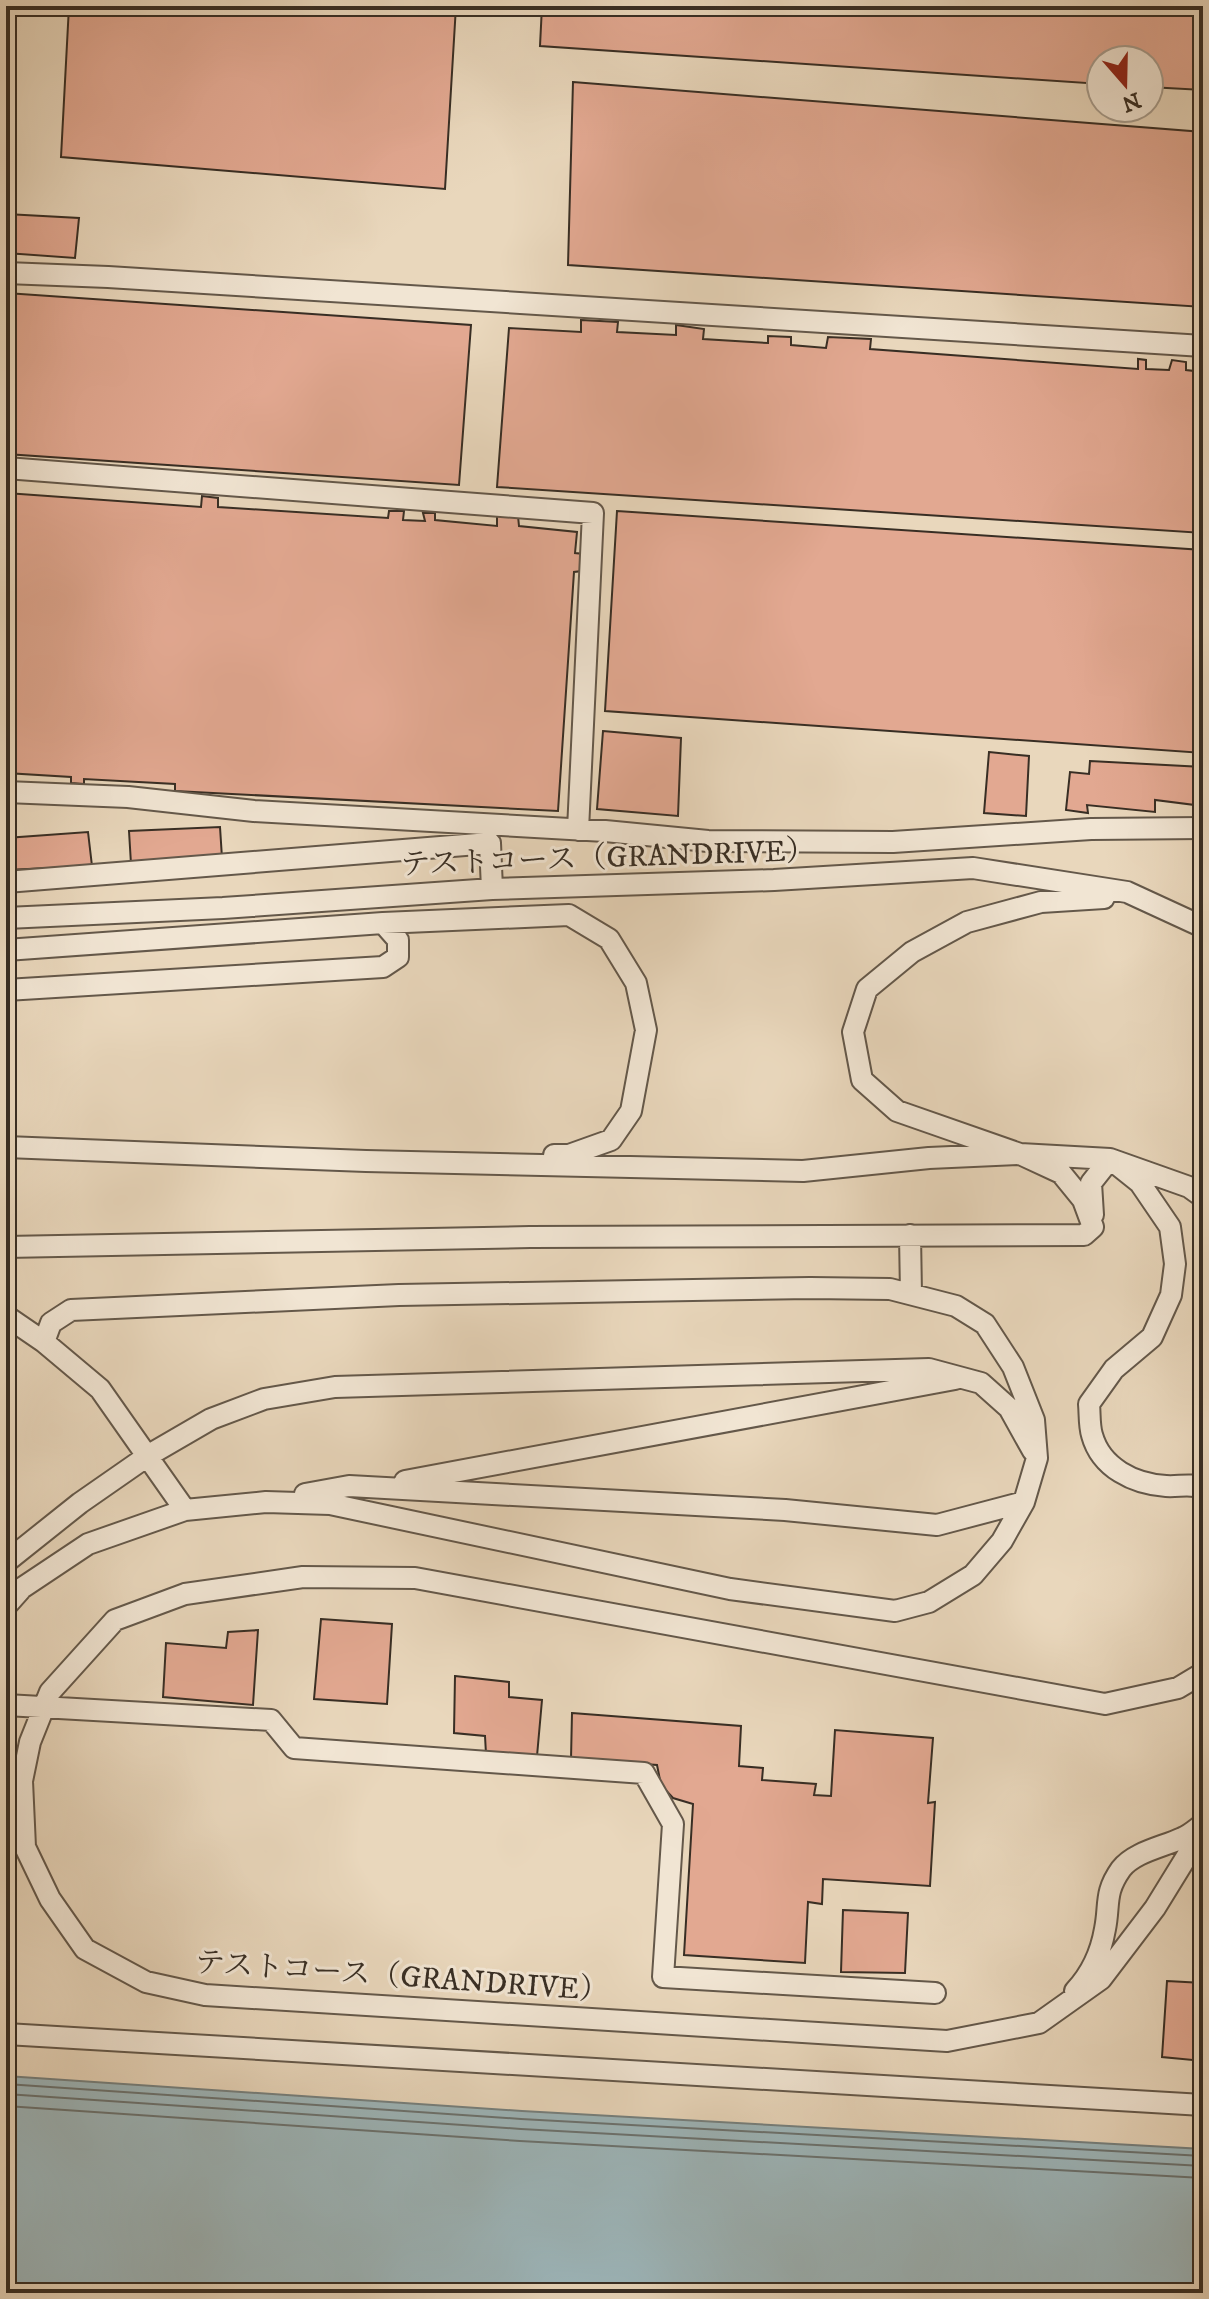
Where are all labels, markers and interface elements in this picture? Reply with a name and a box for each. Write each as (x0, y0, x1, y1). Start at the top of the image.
north arrow (1085, 44, 1165, 124)
text: N (1118, 86, 1144, 117)
street label: テストコース（GRANDRIVE） (400, 833, 816, 884)
street label: テストコース（GRANDRIVE） (193, 1945, 610, 2010)

